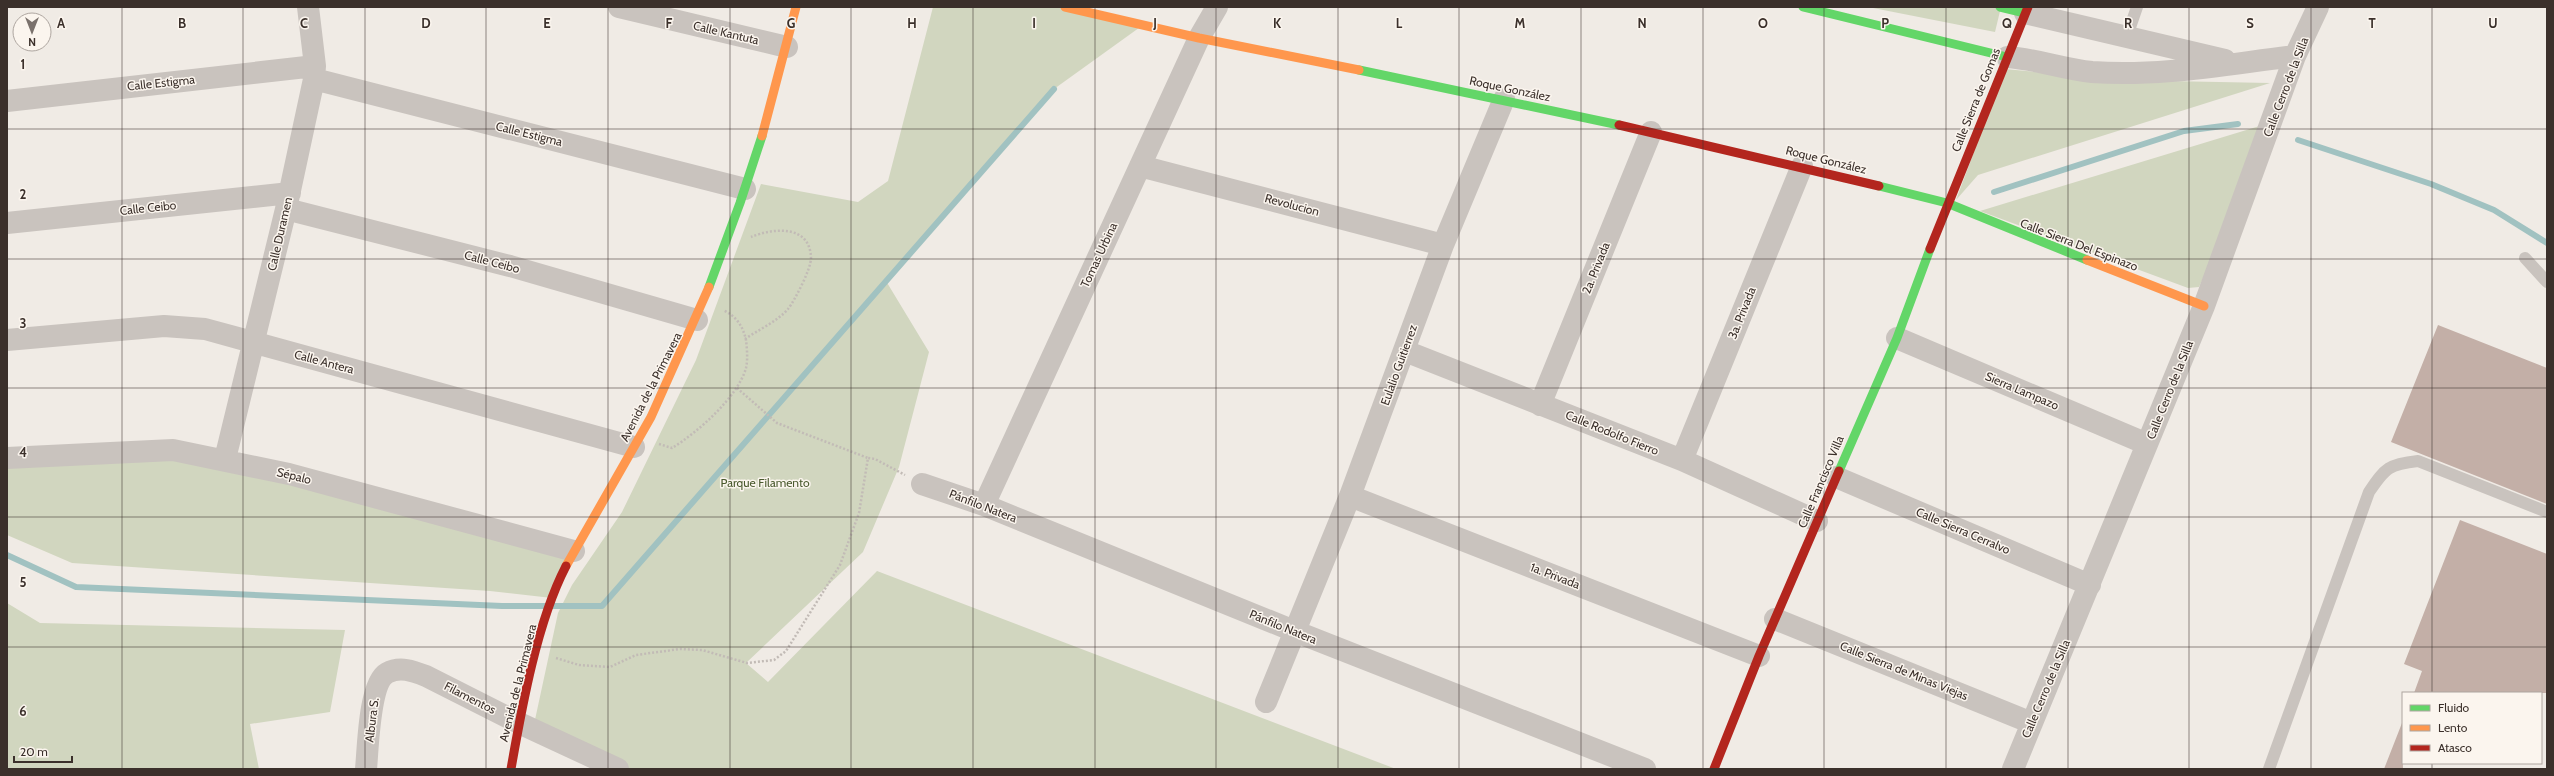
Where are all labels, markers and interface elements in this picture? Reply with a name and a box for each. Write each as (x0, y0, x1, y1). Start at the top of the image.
north arrow (12, 12, 52, 52)
text: A (57, 15, 66, 31)
text: B (178, 15, 186, 31)
text: C (300, 15, 308, 31)
text: D (421, 15, 431, 31)
text: E (543, 15, 551, 31)
text: F (666, 15, 673, 31)
text: G (787, 15, 796, 31)
text: H (907, 15, 917, 31)
text: I (1032, 15, 1036, 31)
text: J (1152, 15, 1157, 31)
text: K (1273, 15, 1282, 31)
text: L (1396, 15, 1403, 31)
text: M (1515, 15, 1526, 31)
text: N (1637, 15, 1647, 31)
text: O (1758, 15, 1768, 31)
text: P (1881, 15, 1889, 31)
text: Q (2002, 15, 2012, 31)
text: R (2124, 15, 2132, 31)
text: S (2246, 15, 2254, 31)
text: T (2368, 15, 2376, 31)
text: U (2488, 15, 2498, 31)
street label: Calle Kantuta (692, 18, 761, 47)
text: N (28, 35, 36, 49)
street label: Calle Cerro de la Silla (2260, 35, 2312, 139)
street label: Calle Sierra de Gomas (1948, 46, 2003, 154)
text: 1 (21, 56, 25, 72)
street label: Calle Estigma (126, 71, 196, 94)
street label: Roque González (1468, 73, 1552, 105)
street label: Calle Estigma (494, 118, 564, 149)
street label: Roque González (1784, 142, 1868, 177)
text: 2 (20, 186, 27, 202)
street label: Revolucion (1263, 190, 1321, 219)
street label: Calle Duramen (264, 195, 295, 272)
street label: Calle Ceibo (119, 197, 177, 218)
street label: Calle Sierra Del Espinazo (2018, 215, 2141, 274)
street label: Tomas Urbina (1077, 220, 1120, 290)
street label: 2a. Privada (1578, 240, 1613, 296)
street label: Calle Ceibo (463, 247, 522, 276)
street label: 3a. Privada (1724, 284, 1759, 341)
text: 3 (19, 315, 27, 331)
street label: Eulalio Guitierrez (1377, 322, 1420, 407)
street label: Avenida de la Primavera (616, 329, 685, 444)
street label: Calle Cerro de la Silla (2143, 338, 2196, 441)
street label: Calle Antera (293, 346, 356, 377)
street label: Sierra Lampazo (1983, 368, 2062, 413)
street label: Calle Rodolfo Fierro (1563, 407, 1661, 458)
street label: Calle Francisco Villa (1794, 433, 1847, 530)
text: 4 (19, 444, 27, 460)
street label: Sépalo (275, 464, 313, 487)
park label: Parque Filamento (720, 475, 810, 490)
street label: Pánfilo Natera (947, 486, 1019, 525)
street label: Calle Sierra Cerralvo (1914, 504, 2013, 557)
street label: 1a. Privada (1528, 559, 1582, 592)
text: 5 (20, 574, 27, 590)
street label: Pánfilo Natera (1247, 606, 1319, 647)
street label: Avenida de la Primavera (496, 622, 539, 743)
street label: Calle Cerro de la Silla (2018, 637, 2073, 740)
street label: Calle Sierra de Minas Viejas (1838, 638, 1970, 703)
street label: Filamentos (442, 678, 499, 717)
legend (2402, 692, 2542, 764)
street label: Albura S. (361, 697, 382, 743)
text: Fluido (2438, 700, 2470, 715)
text: 6 (19, 703, 27, 719)
text: Lento (2438, 720, 2468, 735)
scale bar (14, 738, 72, 764)
text: Atasco (2438, 740, 2472, 755)
text: 20 m (20, 744, 48, 759)

